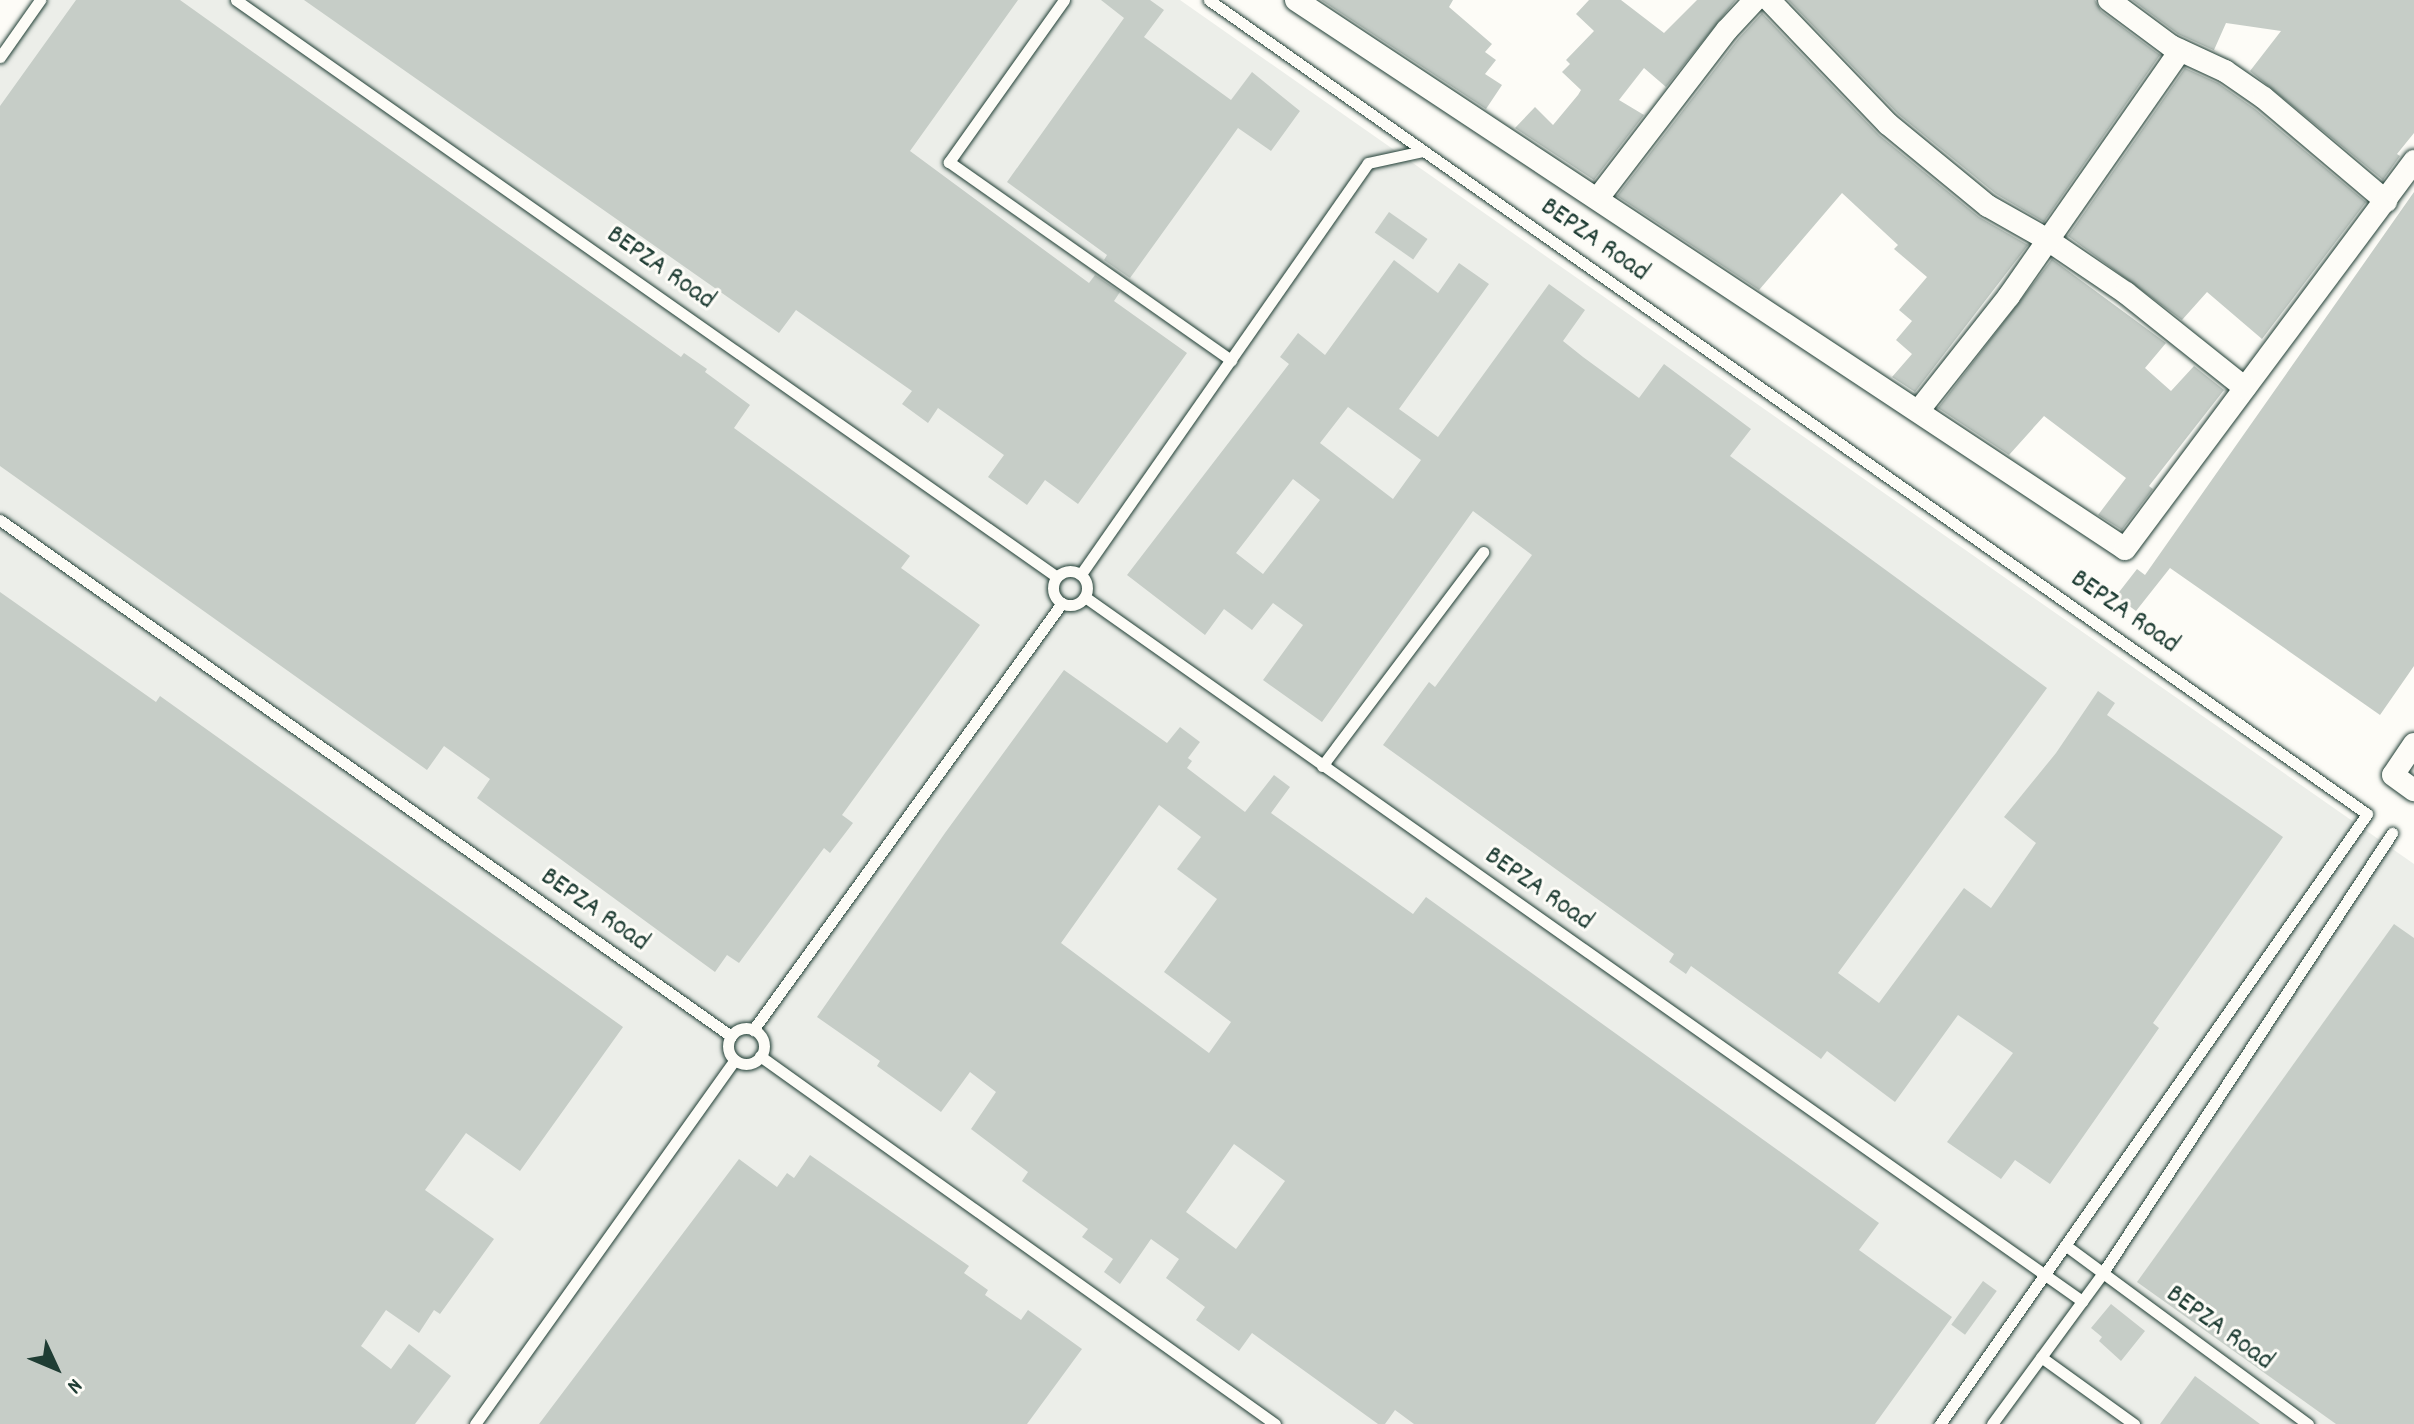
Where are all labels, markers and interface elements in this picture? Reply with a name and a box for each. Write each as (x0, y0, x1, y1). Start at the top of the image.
street label: BEPZA Road (1533, 191, 1655, 291)
street label: BEPZA Road (599, 219, 721, 319)
street label: BEPZA Road (2063, 563, 2185, 663)
street label: BEPZA Road (1477, 840, 1599, 940)
street label: BEPZA Road (533, 861, 655, 961)
street label: BEPZA Road (2159, 1279, 2279, 1379)
north arrow (16, 1328, 96, 1408)
text: N (59, 1370, 89, 1400)

